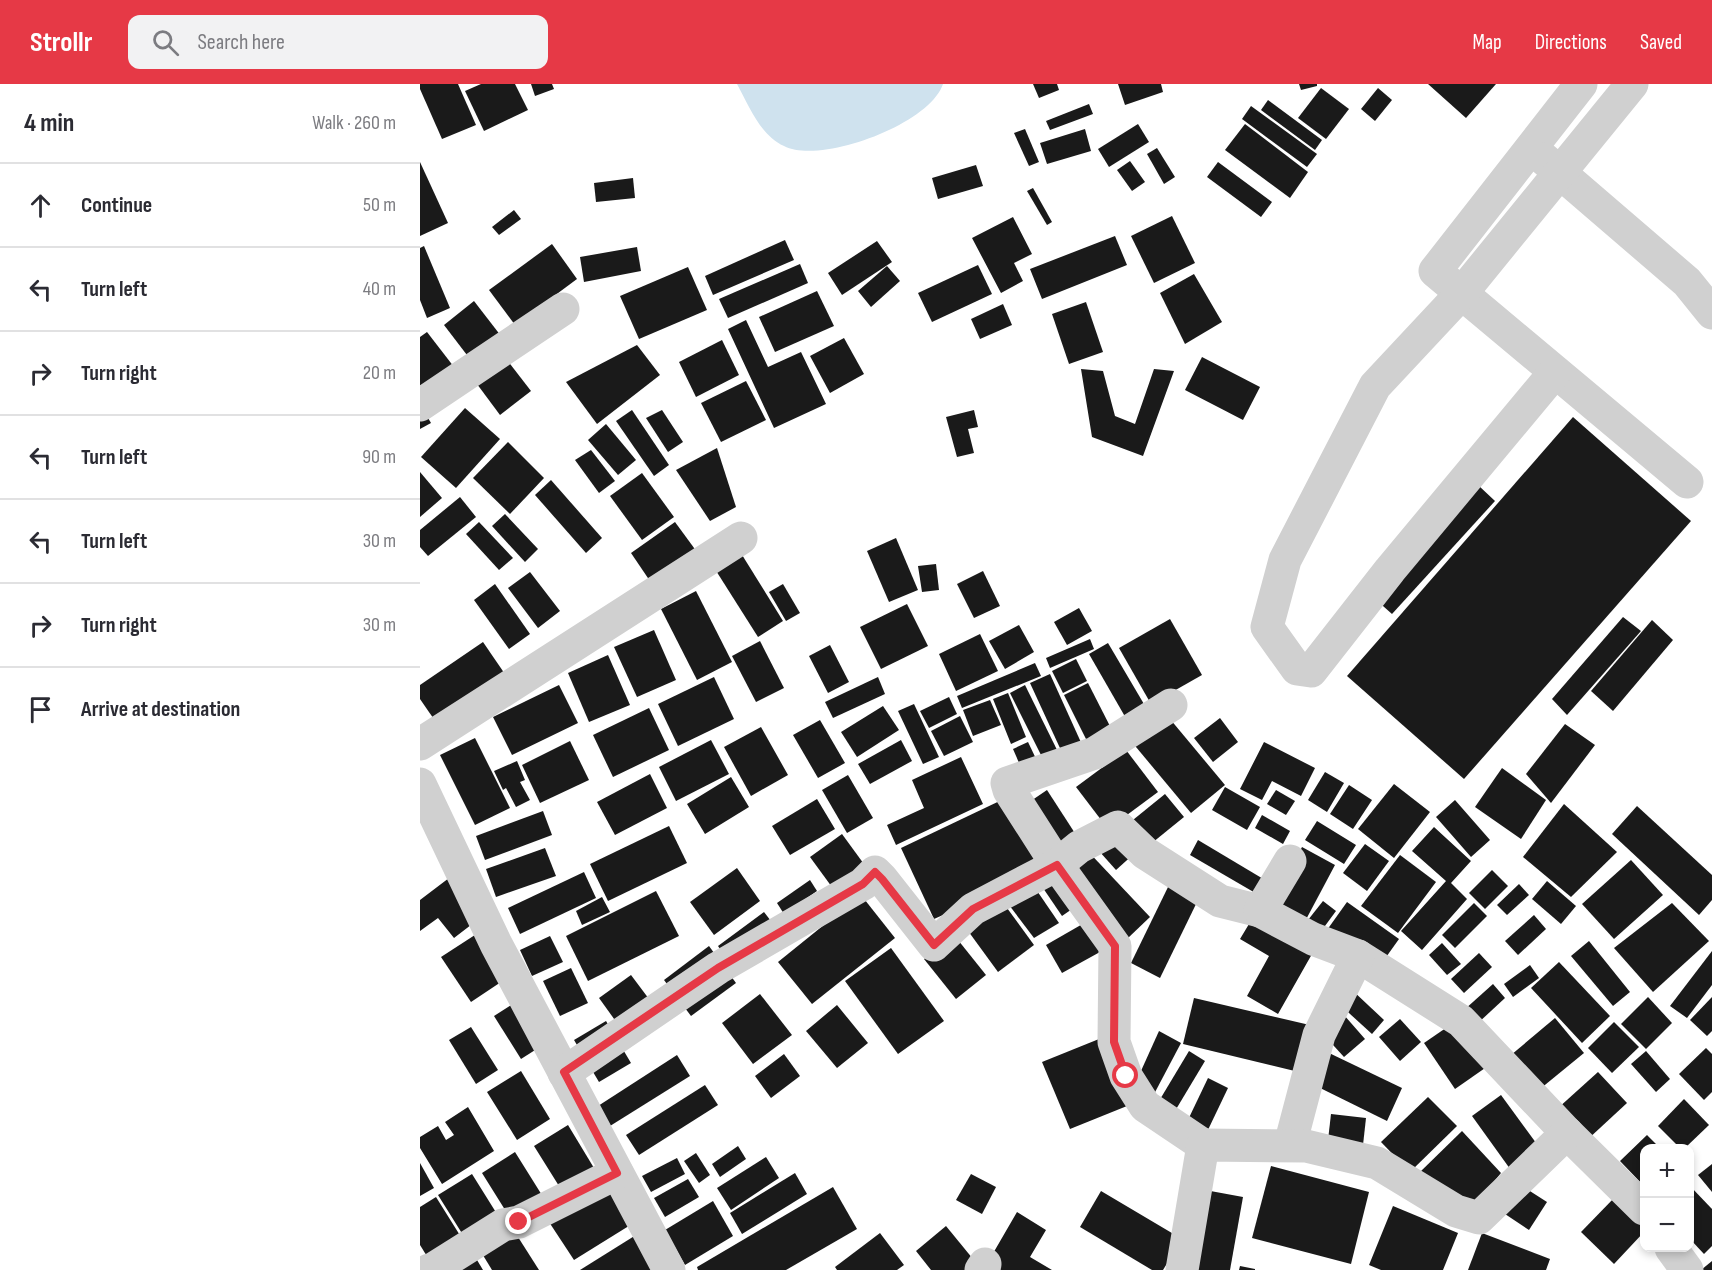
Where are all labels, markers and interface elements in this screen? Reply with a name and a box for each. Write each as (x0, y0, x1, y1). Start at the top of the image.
search box (128, 15, 548, 69)
text: Strollr (30, 26, 92, 59)
icon: search (149, 26, 182, 59)
text: Search here (197, 29, 285, 56)
text: Map (1472, 30, 1502, 55)
text: Directions (1535, 30, 1607, 55)
text: Saved (1640, 30, 1682, 55)
text: 4 min (24, 108, 74, 139)
text: Walk · 260 m (312, 111, 396, 135)
icon: ahead (24, 189, 57, 222)
text: Continue (81, 192, 152, 219)
text: 50 m (363, 193, 396, 217)
icon: left (24, 273, 57, 306)
text: Turn left (81, 276, 147, 303)
text: 40 m (363, 277, 396, 301)
icon: right (24, 357, 57, 390)
text: Turn right (81, 360, 157, 387)
text: 20 m (363, 361, 396, 385)
icon: left (24, 441, 57, 474)
text: Turn left (81, 444, 147, 471)
text: 90 m (362, 445, 396, 469)
icon: left (24, 525, 57, 558)
text: Turn left (81, 528, 147, 555)
text: 30 m (363, 529, 396, 553)
icon: right (24, 609, 57, 642)
text: Turn right (81, 612, 157, 639)
text: 30 m (363, 613, 396, 637)
icon: arrive (24, 693, 57, 726)
text: Arrive at destination (81, 696, 240, 723)
route start (1112, 1062, 1138, 1088)
map controls (1640, 1144, 1694, 1252)
button: + (1640, 1144, 1694, 1198)
button: − (1640, 1198, 1694, 1252)
route end (505, 1208, 531, 1234)

